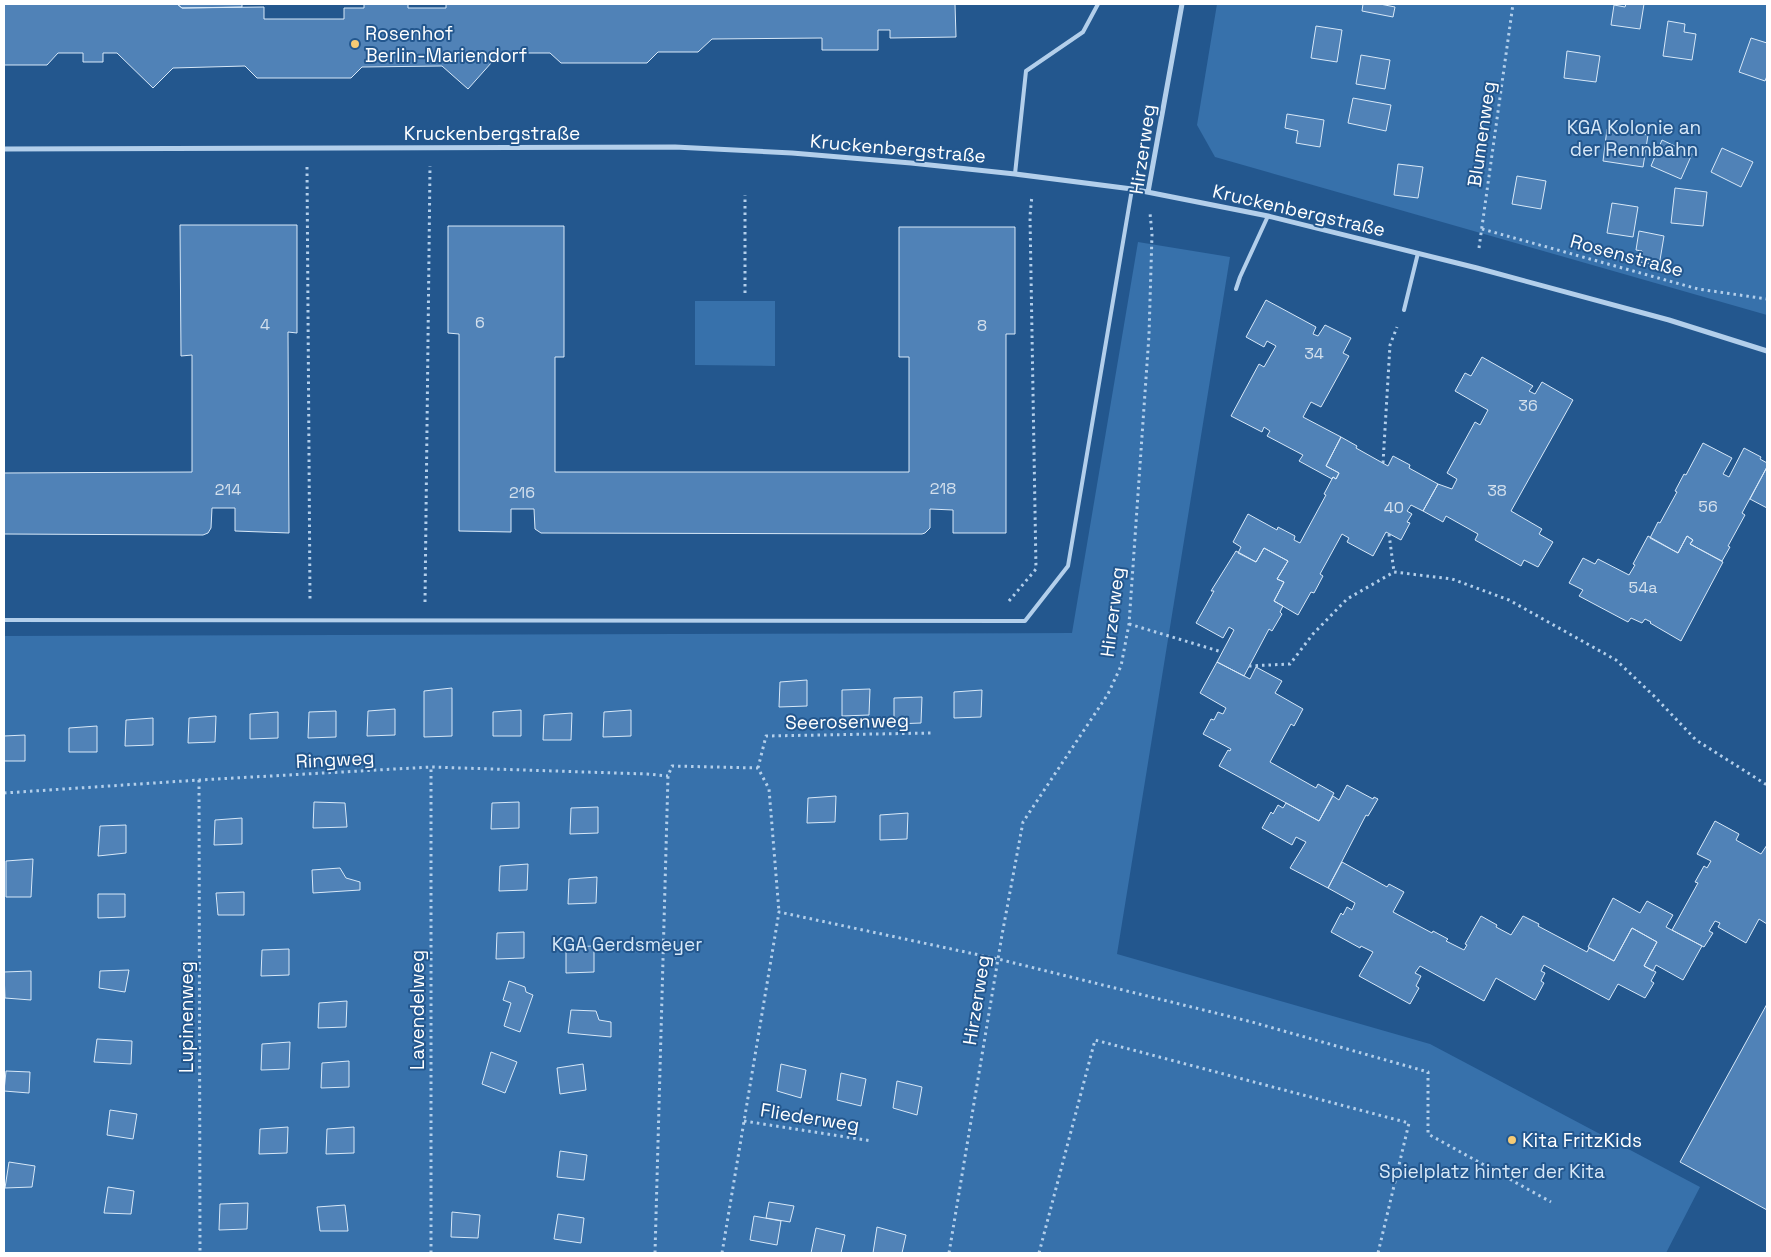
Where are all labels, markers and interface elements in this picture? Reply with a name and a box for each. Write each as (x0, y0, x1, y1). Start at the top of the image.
place label: Rosenhof Berlin-Mariendorf (365, 21, 527, 68)
marker: Rosenhof Berlin-Mariendorf (349, 38, 361, 50)
street label: Blumenweg (1462, 80, 1501, 189)
street label: Hirzerweg (1124, 102, 1161, 196)
park label: KGA Kolonie an der Rennbahn (1567, 115, 1701, 162)
street label: Kruckenbergstraße (404, 121, 580, 146)
street label: Kruckenbergstraße (809, 128, 987, 169)
street label: Kruckenbergstraße (1210, 178, 1388, 243)
street label: Rosenstraße (1568, 228, 1686, 283)
house number: 6 (475, 312, 485, 333)
house number: 4 (260, 314, 270, 335)
house number: 8 (977, 315, 987, 336)
house number: 34 (1304, 343, 1324, 364)
house number: 36 (1518, 395, 1538, 416)
house number: 218 (930, 478, 956, 499)
house number: 214 (215, 479, 241, 500)
house number: 38 (1487, 480, 1507, 501)
house number: 216 (509, 482, 535, 503)
house number: 56 (1698, 496, 1718, 517)
house number: 40 (1384, 497, 1404, 518)
street label: Hirzerweg (1095, 566, 1130, 659)
house number: 54a (1629, 577, 1657, 598)
street label: Seerosenweg (785, 708, 909, 735)
street label: Ringweg (295, 745, 375, 774)
park label: KGA Gerdsmeyer (552, 932, 702, 957)
street label: Lavendelweg (405, 950, 430, 1070)
street label: Hirzerweg (957, 953, 996, 1047)
street label: Lupinenweg (174, 961, 199, 1073)
street label: Fliederweg (759, 1097, 861, 1138)
place label: Kita FritzKids (1522, 1128, 1642, 1153)
marker: Kita FritzKids (1506, 1134, 1518, 1146)
park label: Spielplatz hinter der Kita (1379, 1159, 1605, 1184)

